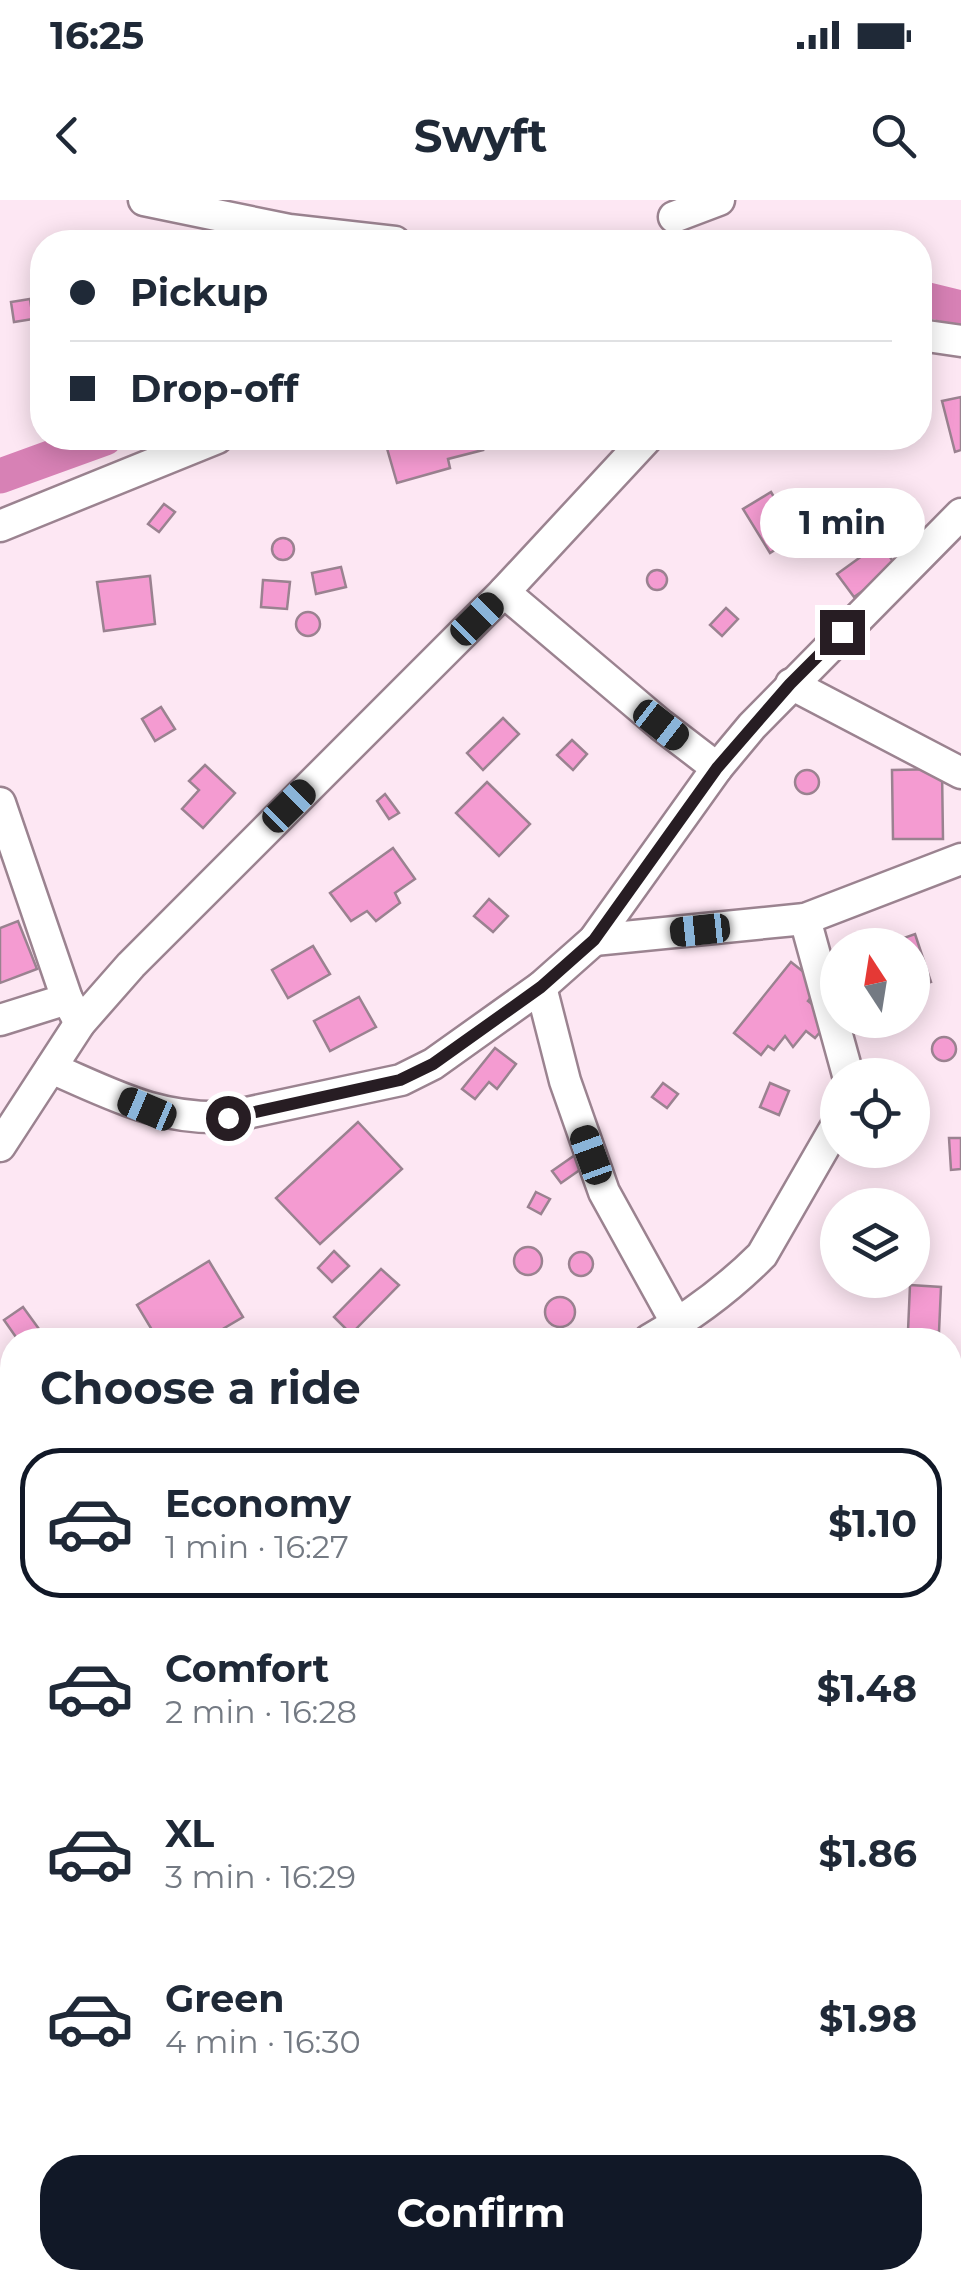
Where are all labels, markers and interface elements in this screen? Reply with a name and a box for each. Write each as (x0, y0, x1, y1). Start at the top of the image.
text: 16:25 (50, 12, 144, 59)
icon: back (40, 108, 95, 163)
text: Swyft (414, 108, 547, 163)
icon: search (866, 108, 921, 163)
text: Pickup (130, 269, 268, 316)
text: Drop-off (130, 365, 299, 412)
callout: 1 min (760, 487, 924, 557)
text: 1 min (799, 503, 886, 542)
car (445, 587, 509, 651)
route end (820, 610, 865, 655)
car (628, 695, 694, 755)
car (257, 774, 321, 838)
car (669, 912, 731, 948)
north arrow (820, 928, 930, 1038)
map controls (820, 928, 930, 1298)
button: locate (820, 1058, 930, 1168)
car (114, 1083, 180, 1135)
route start (206, 1096, 251, 1141)
car (567, 1122, 615, 1188)
button: layers (820, 1188, 930, 1298)
text: Choose a ride (40, 1360, 361, 1415)
icon: car (45, 1478, 135, 1568)
text: Economy (165, 1480, 351, 1527)
text: $1.10 (828, 1500, 917, 1547)
text: 1 min · 16:27 (165, 1527, 349, 1566)
icon: car (45, 1643, 135, 1733)
text: Comfort (165, 1645, 329, 1692)
text: $1.48 (817, 1665, 917, 1712)
text: 2 min · 16:28 (165, 1692, 357, 1731)
icon: car (45, 1808, 135, 1898)
text: XL (165, 1810, 214, 1857)
text: $1.86 (819, 1830, 917, 1877)
text: 3 min · 16:29 (165, 1857, 356, 1896)
icon: car (45, 1973, 135, 2063)
text: Green (165, 1975, 285, 2022)
text: $1.98 (819, 1995, 917, 2042)
text: 4 min · 16:30 (165, 2022, 361, 2061)
button: Confirm (40, 2155, 922, 2270)

